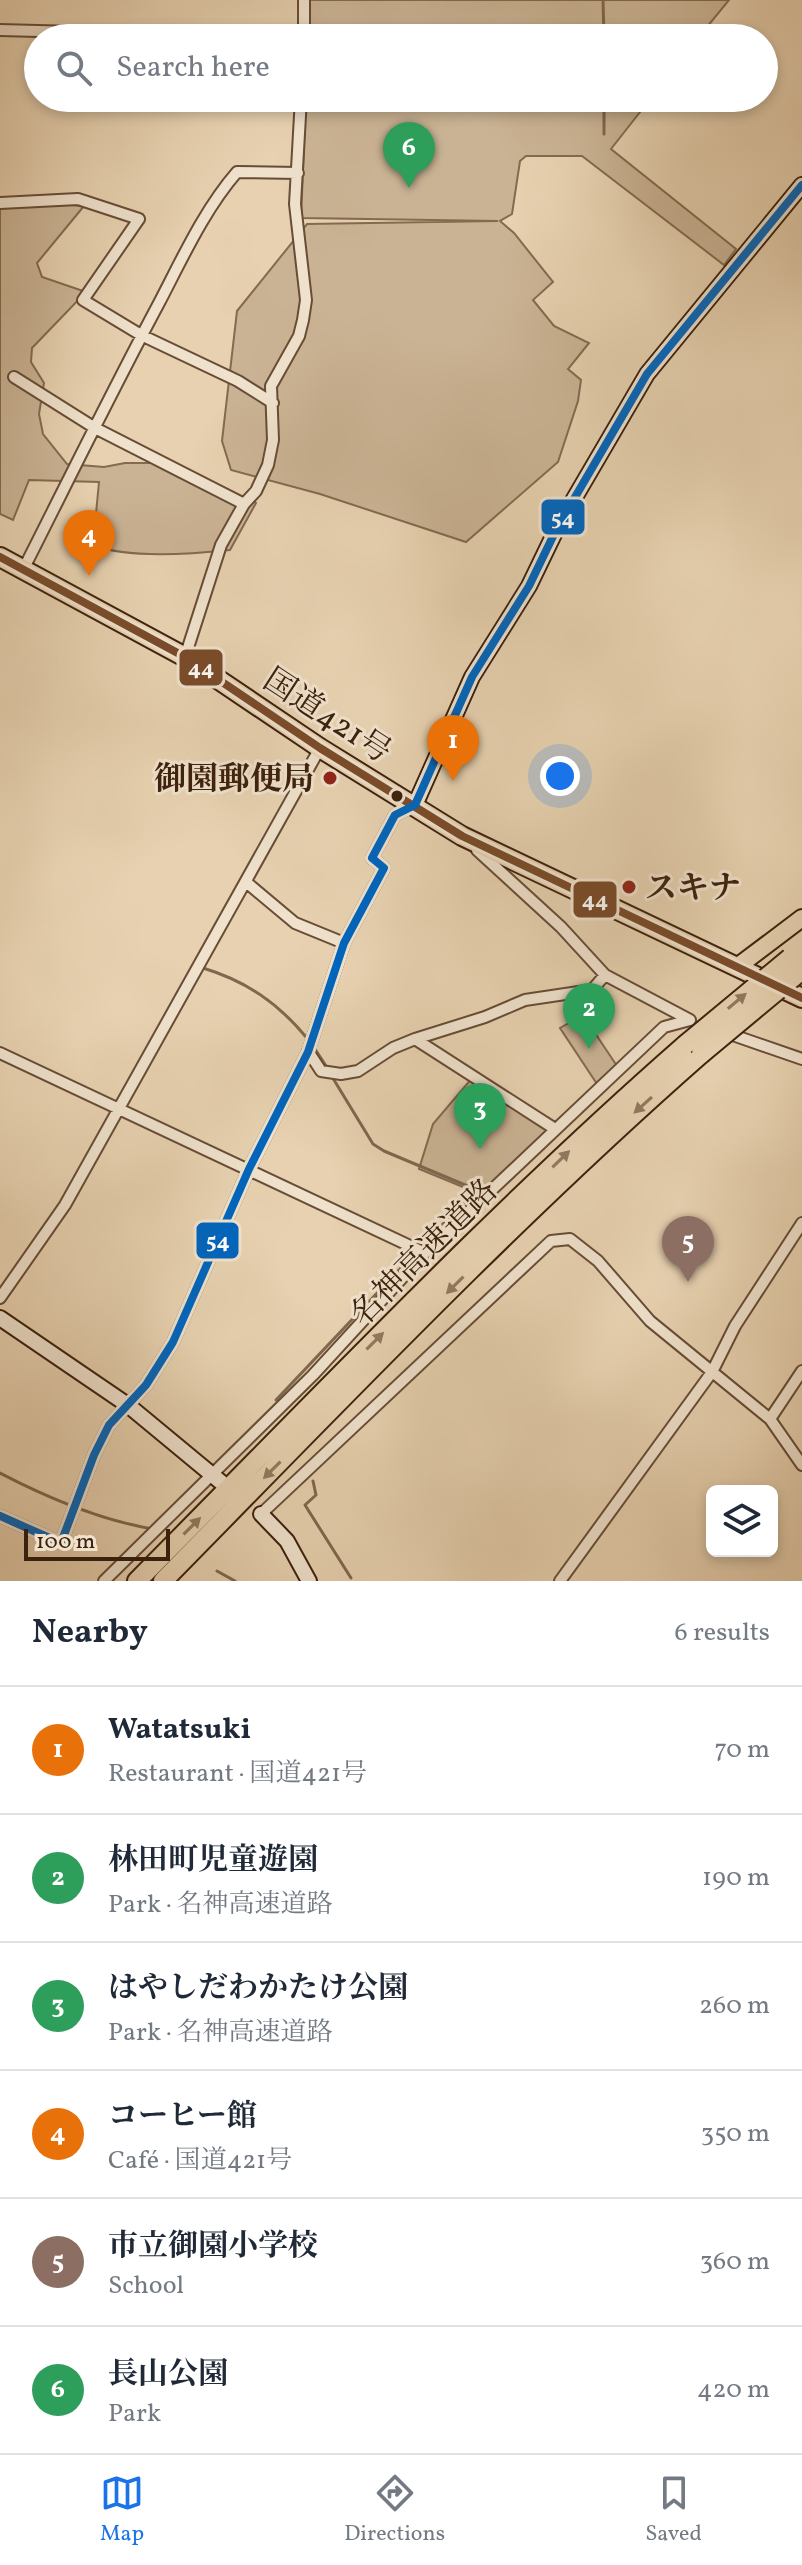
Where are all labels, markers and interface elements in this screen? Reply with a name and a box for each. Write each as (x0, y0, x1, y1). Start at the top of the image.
search box (24, 24, 778, 112)
icon: search (52, 46, 96, 90)
text: Search here (116, 47, 270, 89)
pin: 6 (383, 122, 435, 188)
line badge: 54 (540, 498, 586, 536)
text: 54 (551, 504, 575, 535)
pin: 4 (63, 510, 115, 576)
line badge: 44 (178, 648, 224, 687)
text: 44 (188, 654, 214, 685)
street label: 国道421号 (254, 660, 399, 775)
pin: 1 (427, 715, 479, 781)
your location (540, 756, 580, 796)
place label: 御園郵便局 (154, 759, 314, 803)
marker: 御園郵便局 (321, 769, 339, 787)
unlabelled marker (389, 788, 405, 804)
place label: スキナ (645, 868, 741, 912)
marker: スキナ (620, 878, 638, 896)
line badge: 44 (572, 880, 618, 919)
text: 44 (582, 886, 608, 917)
pin: 2 (563, 983, 615, 1049)
one-way arrow (727, 993, 747, 1010)
pin: 3 (454, 1083, 506, 1149)
one-way arrow (633, 1096, 652, 1114)
one-way arrow (551, 1150, 570, 1169)
street label: 名神高速道路 (342, 1171, 509, 1338)
pin: 5 (662, 1216, 714, 1282)
line badge: 54 (195, 1221, 240, 1260)
text: 54 (206, 1227, 230, 1258)
one-way arrow (446, 1276, 465, 1294)
one-way arrow (365, 1332, 384, 1351)
one-way arrow (263, 1460, 282, 1479)
map controls (706, 1485, 778, 1557)
button: layers (706, 1485, 778, 1557)
one-way arrow (182, 1517, 201, 1536)
scale bar (24, 1525, 170, 1561)
text: 100 m (36, 1527, 95, 1558)
text: Nearby (32, 1610, 148, 1657)
text: 6 results (675, 1615, 770, 1651)
text: Watatsuki (108, 1709, 251, 1751)
text: 1 (53, 1732, 63, 1768)
text: 70 m (715, 1732, 770, 1768)
text: Restaurant · 国道421号 (108, 1756, 367, 1792)
text: 林田町児童遊園 (108, 1840, 318, 1882)
text: 2 (51, 1860, 65, 1896)
text: 190 m (702, 1860, 770, 1896)
text: Park · 名神高速道路 (108, 1887, 333, 1923)
text: はやしだわかたけ公園 (108, 1968, 408, 2010)
text: 3 (51, 1988, 65, 2024)
text: 260 m (699, 1988, 770, 2024)
text: Park · 名神高速道路 (108, 2015, 333, 2051)
text: コーヒー館 (108, 2096, 257, 2138)
text: 4 (50, 2116, 66, 2152)
text: 350 m (701, 2116, 770, 2152)
text: Café · 国道421号 (108, 2143, 292, 2179)
text: 市立御園小学校 (108, 2226, 318, 2268)
text: 5 (52, 2244, 64, 2280)
text: 360 m (700, 2244, 770, 2280)
text: School (108, 2268, 184, 2304)
text: 長山公園 (108, 2354, 228, 2396)
text: 6 (51, 2372, 65, 2408)
text: 420 m (697, 2372, 770, 2408)
text: Park (108, 2396, 161, 2432)
tab: Map (100, 2471, 144, 2550)
tab: Directions (344, 2471, 445, 2550)
tab: Saved (645, 2471, 702, 2550)

